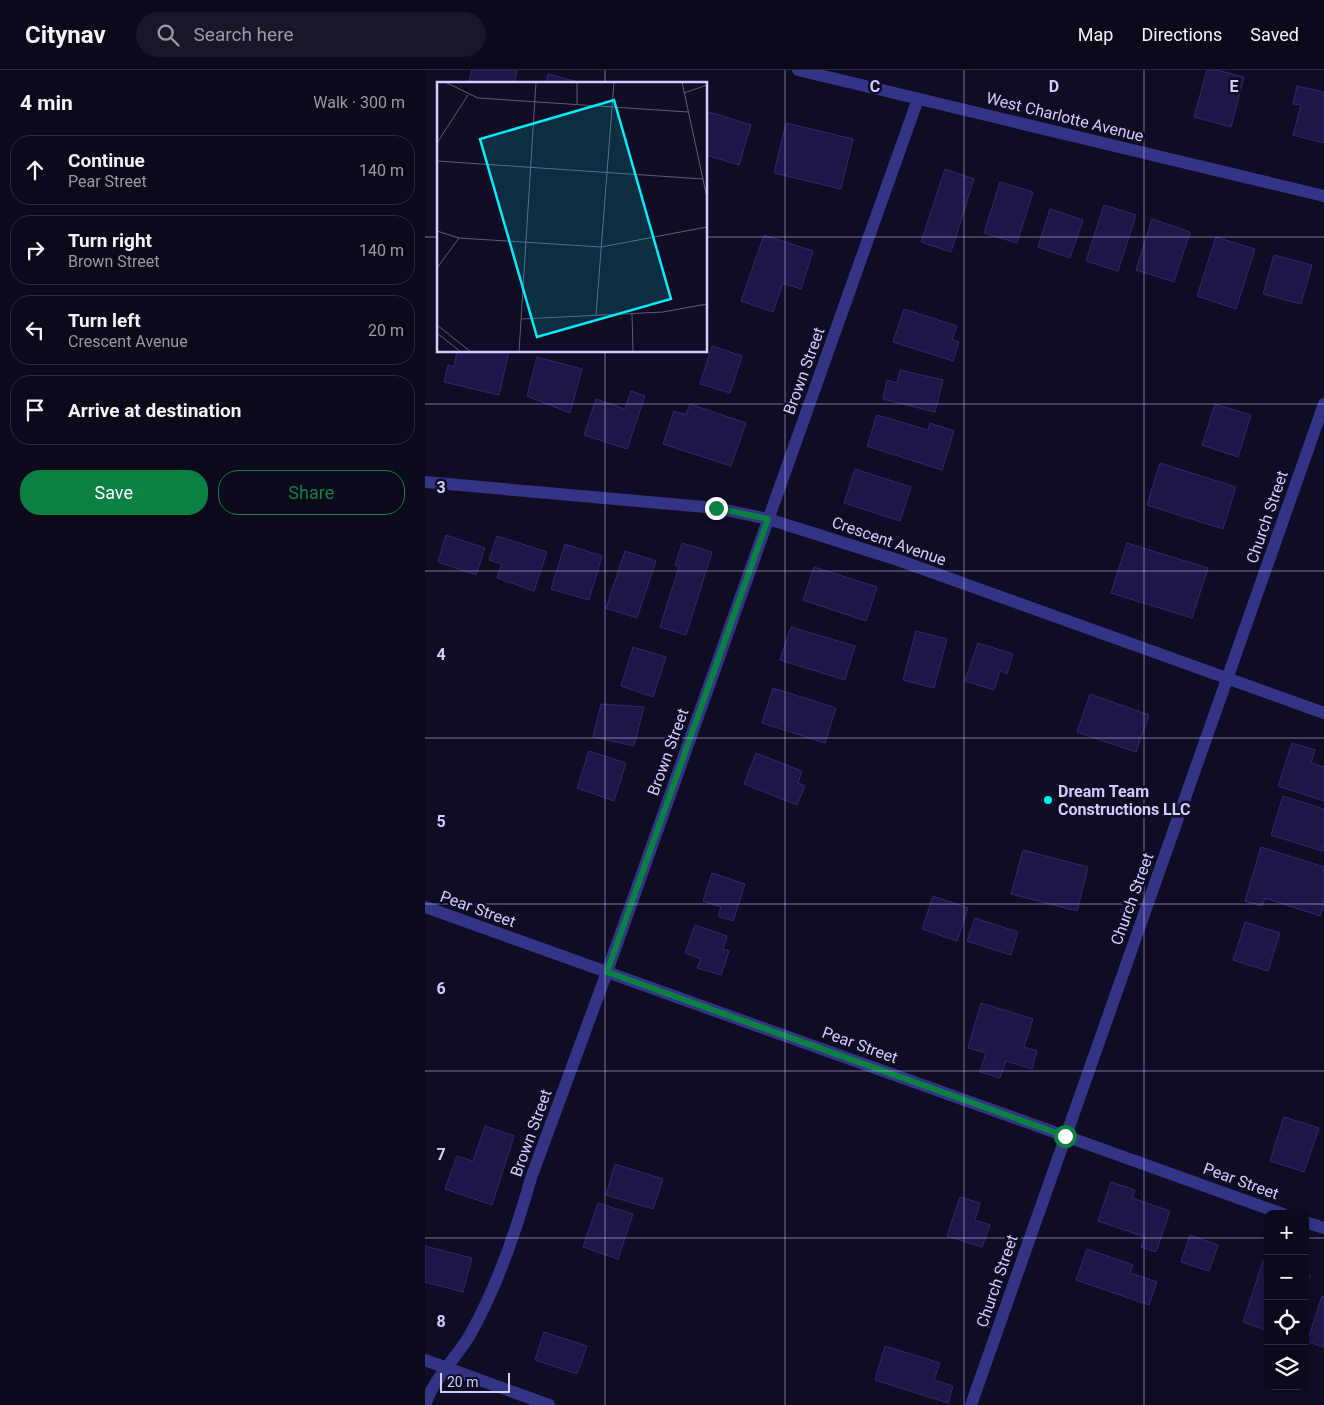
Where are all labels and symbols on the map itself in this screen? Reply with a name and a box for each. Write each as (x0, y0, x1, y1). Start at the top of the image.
text: C (870, 77, 880, 96)
text: D (1049, 77, 1059, 96)
text: E (1230, 77, 1239, 96)
inset map (437, 82, 707, 352)
street label: West Charlotte Avenue (984, 88, 1146, 146)
street label: Brown Street (779, 325, 829, 417)
street label: Church Street (1242, 468, 1292, 566)
text: 3 (436, 478, 446, 497)
route end (705, 497, 728, 520)
street label: Crescent Avenue (829, 513, 949, 569)
text: 4 (436, 645, 446, 664)
street label: Brown Street (643, 706, 693, 798)
place label: Dream Team Constructions LLC (1058, 782, 1190, 819)
marker: Dream Team Constructions LLC (1042, 794, 1054, 806)
text: 5 (436, 812, 446, 831)
street label: Church Street (1107, 850, 1157, 948)
street label: Pear Street (438, 887, 518, 931)
text: 6 (436, 979, 446, 998)
street label: Pear Street (820, 1023, 900, 1067)
street label: Brown Street (506, 1087, 556, 1179)
route start (1054, 1125, 1077, 1148)
text: 7 (436, 1145, 446, 1164)
street label: Pear Street (1201, 1159, 1281, 1203)
street label: Church Street (972, 1232, 1022, 1330)
text: 8 (436, 1312, 446, 1331)
scale bar (440, 1370, 510, 1393)

